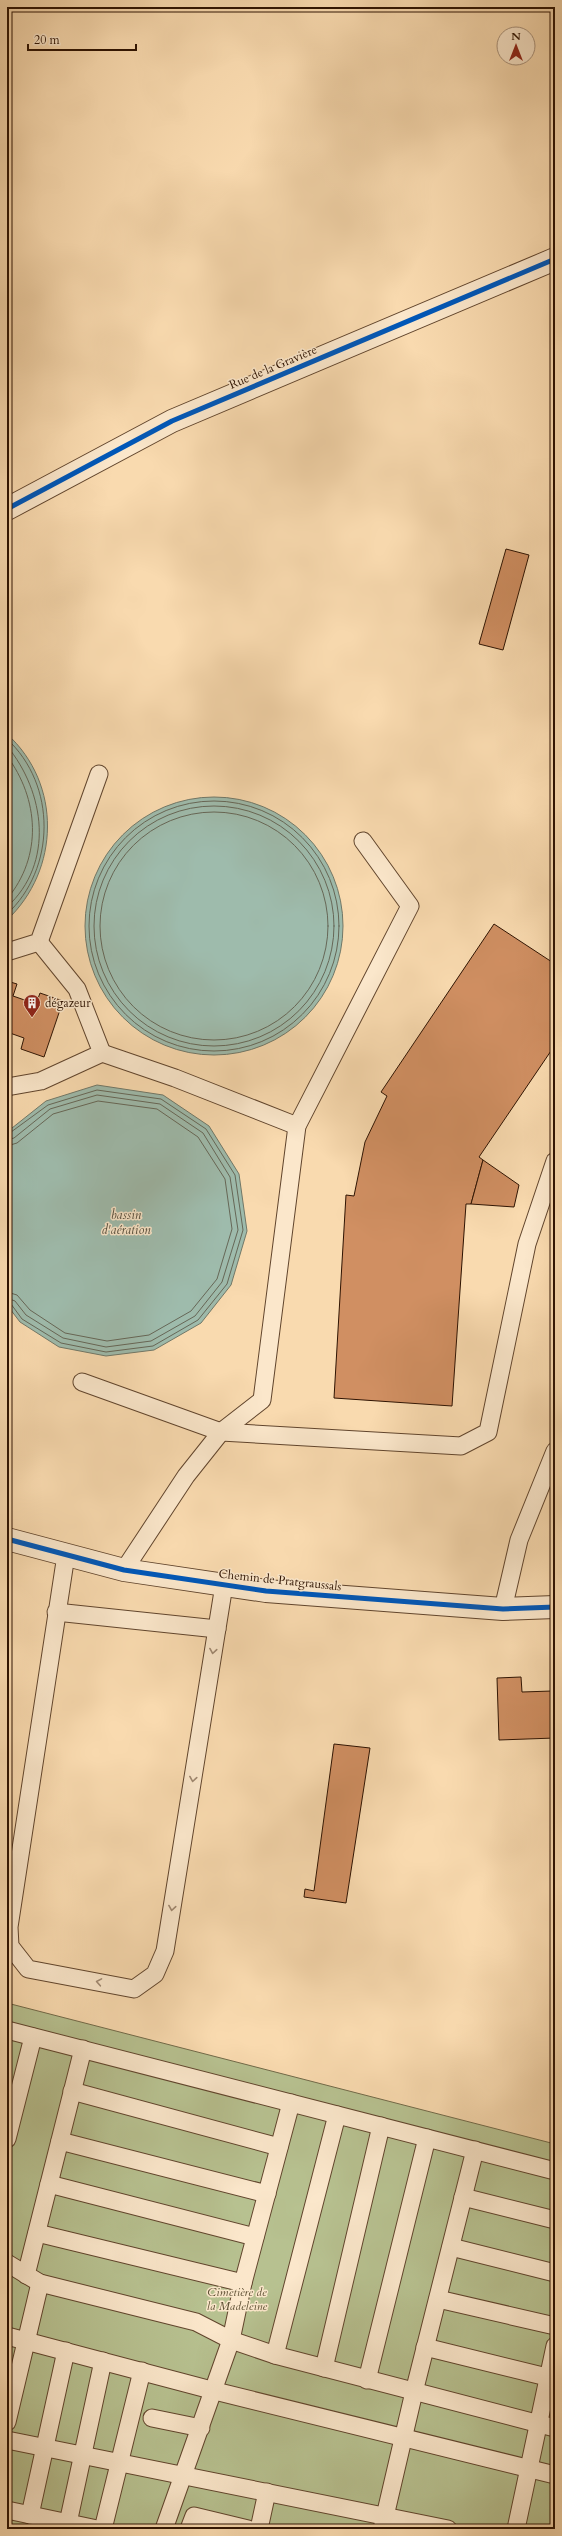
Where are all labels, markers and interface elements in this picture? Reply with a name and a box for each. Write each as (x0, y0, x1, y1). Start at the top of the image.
scale bar (28, 26, 136, 52)
north arrow (496, 26, 536, 66)
text: N (511, 29, 521, 44)
text: 20 m (34, 32, 61, 48)
street label: Rue de la Gravière (227, 341, 319, 393)
building icon: dégazeur (22, 993, 42, 1018)
place label: dégazeur (45, 995, 91, 1011)
water label: bassin d'aération (101, 1206, 151, 1239)
street label: Chemin de Pratgraussals (218, 1566, 342, 1594)
one-way arrow (209, 1648, 218, 1654)
one-way arrow (189, 1776, 198, 1782)
one-way arrow (168, 1905, 177, 1911)
one-way arrow (96, 1979, 102, 1987)
park label: Cimetière de la Madeleine (207, 2284, 268, 2314)

